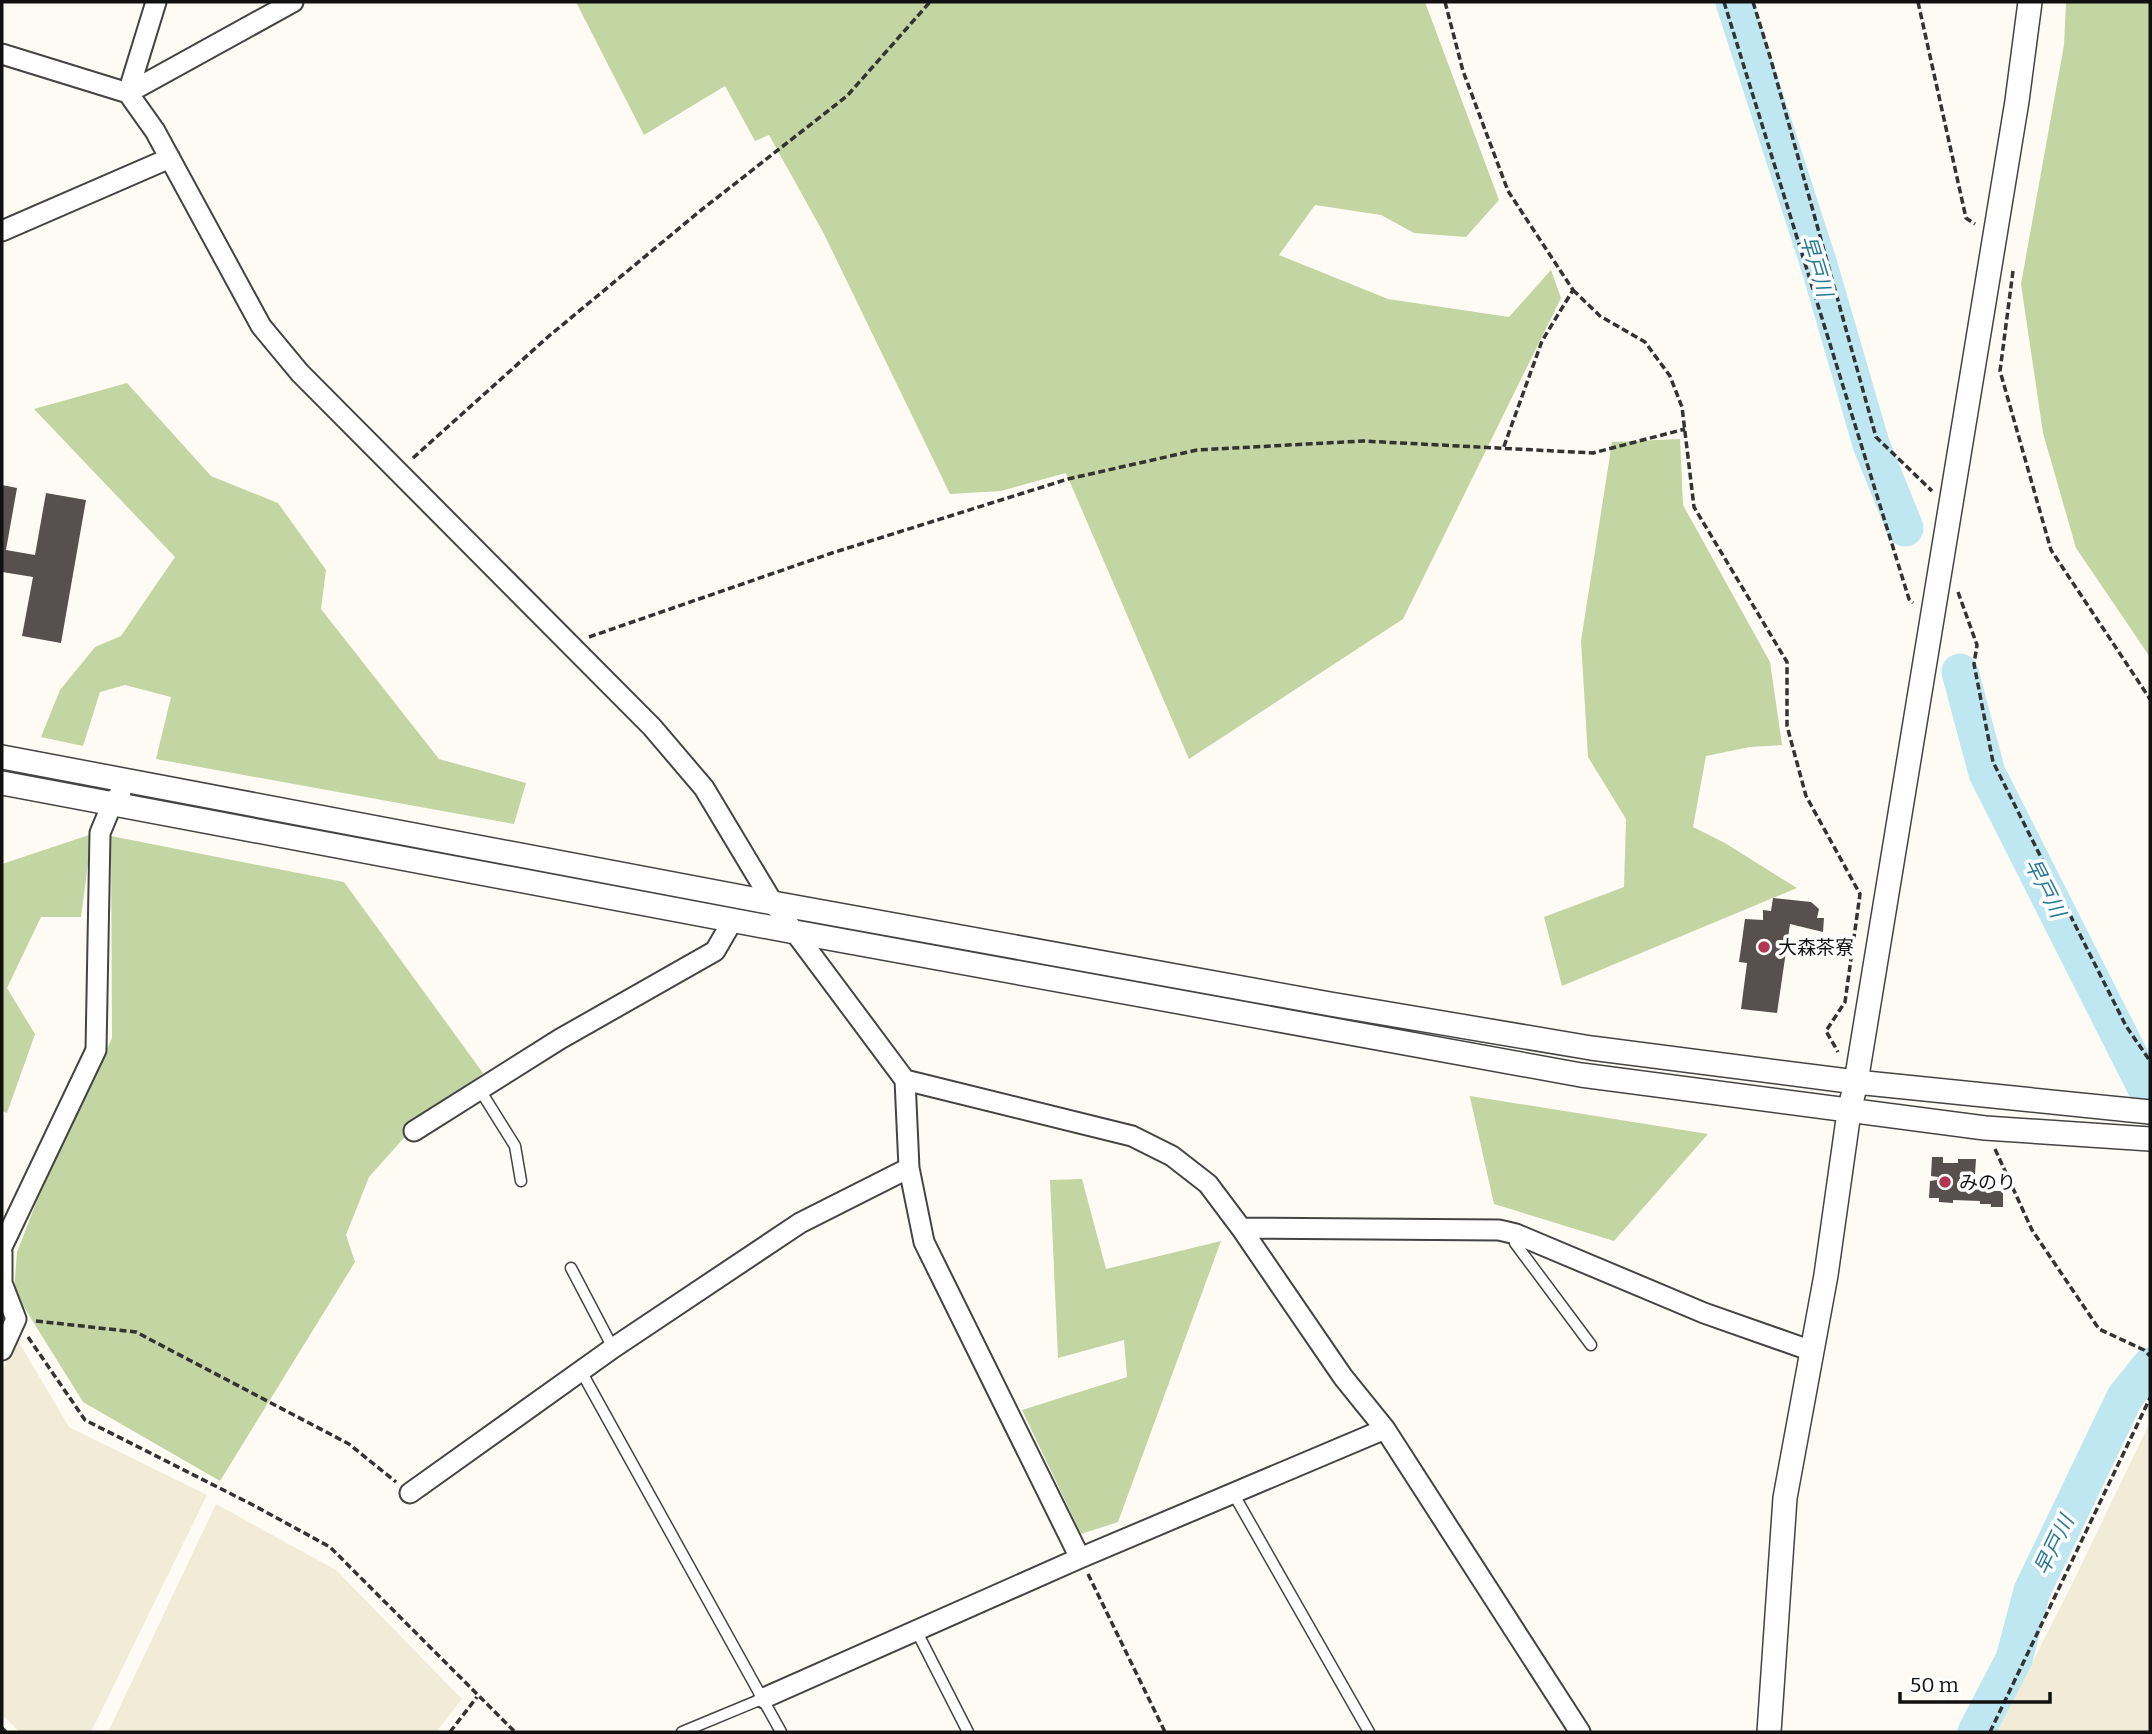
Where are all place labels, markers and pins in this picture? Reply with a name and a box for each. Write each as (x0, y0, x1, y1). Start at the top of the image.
place label: 大森茶寮 (1778, 936, 1854, 959)
marker: 大森茶寮 (1756, 939, 1772, 955)
place label: みのり (1959, 1171, 2016, 1194)
marker: みのり (1937, 1174, 1953, 1190)

